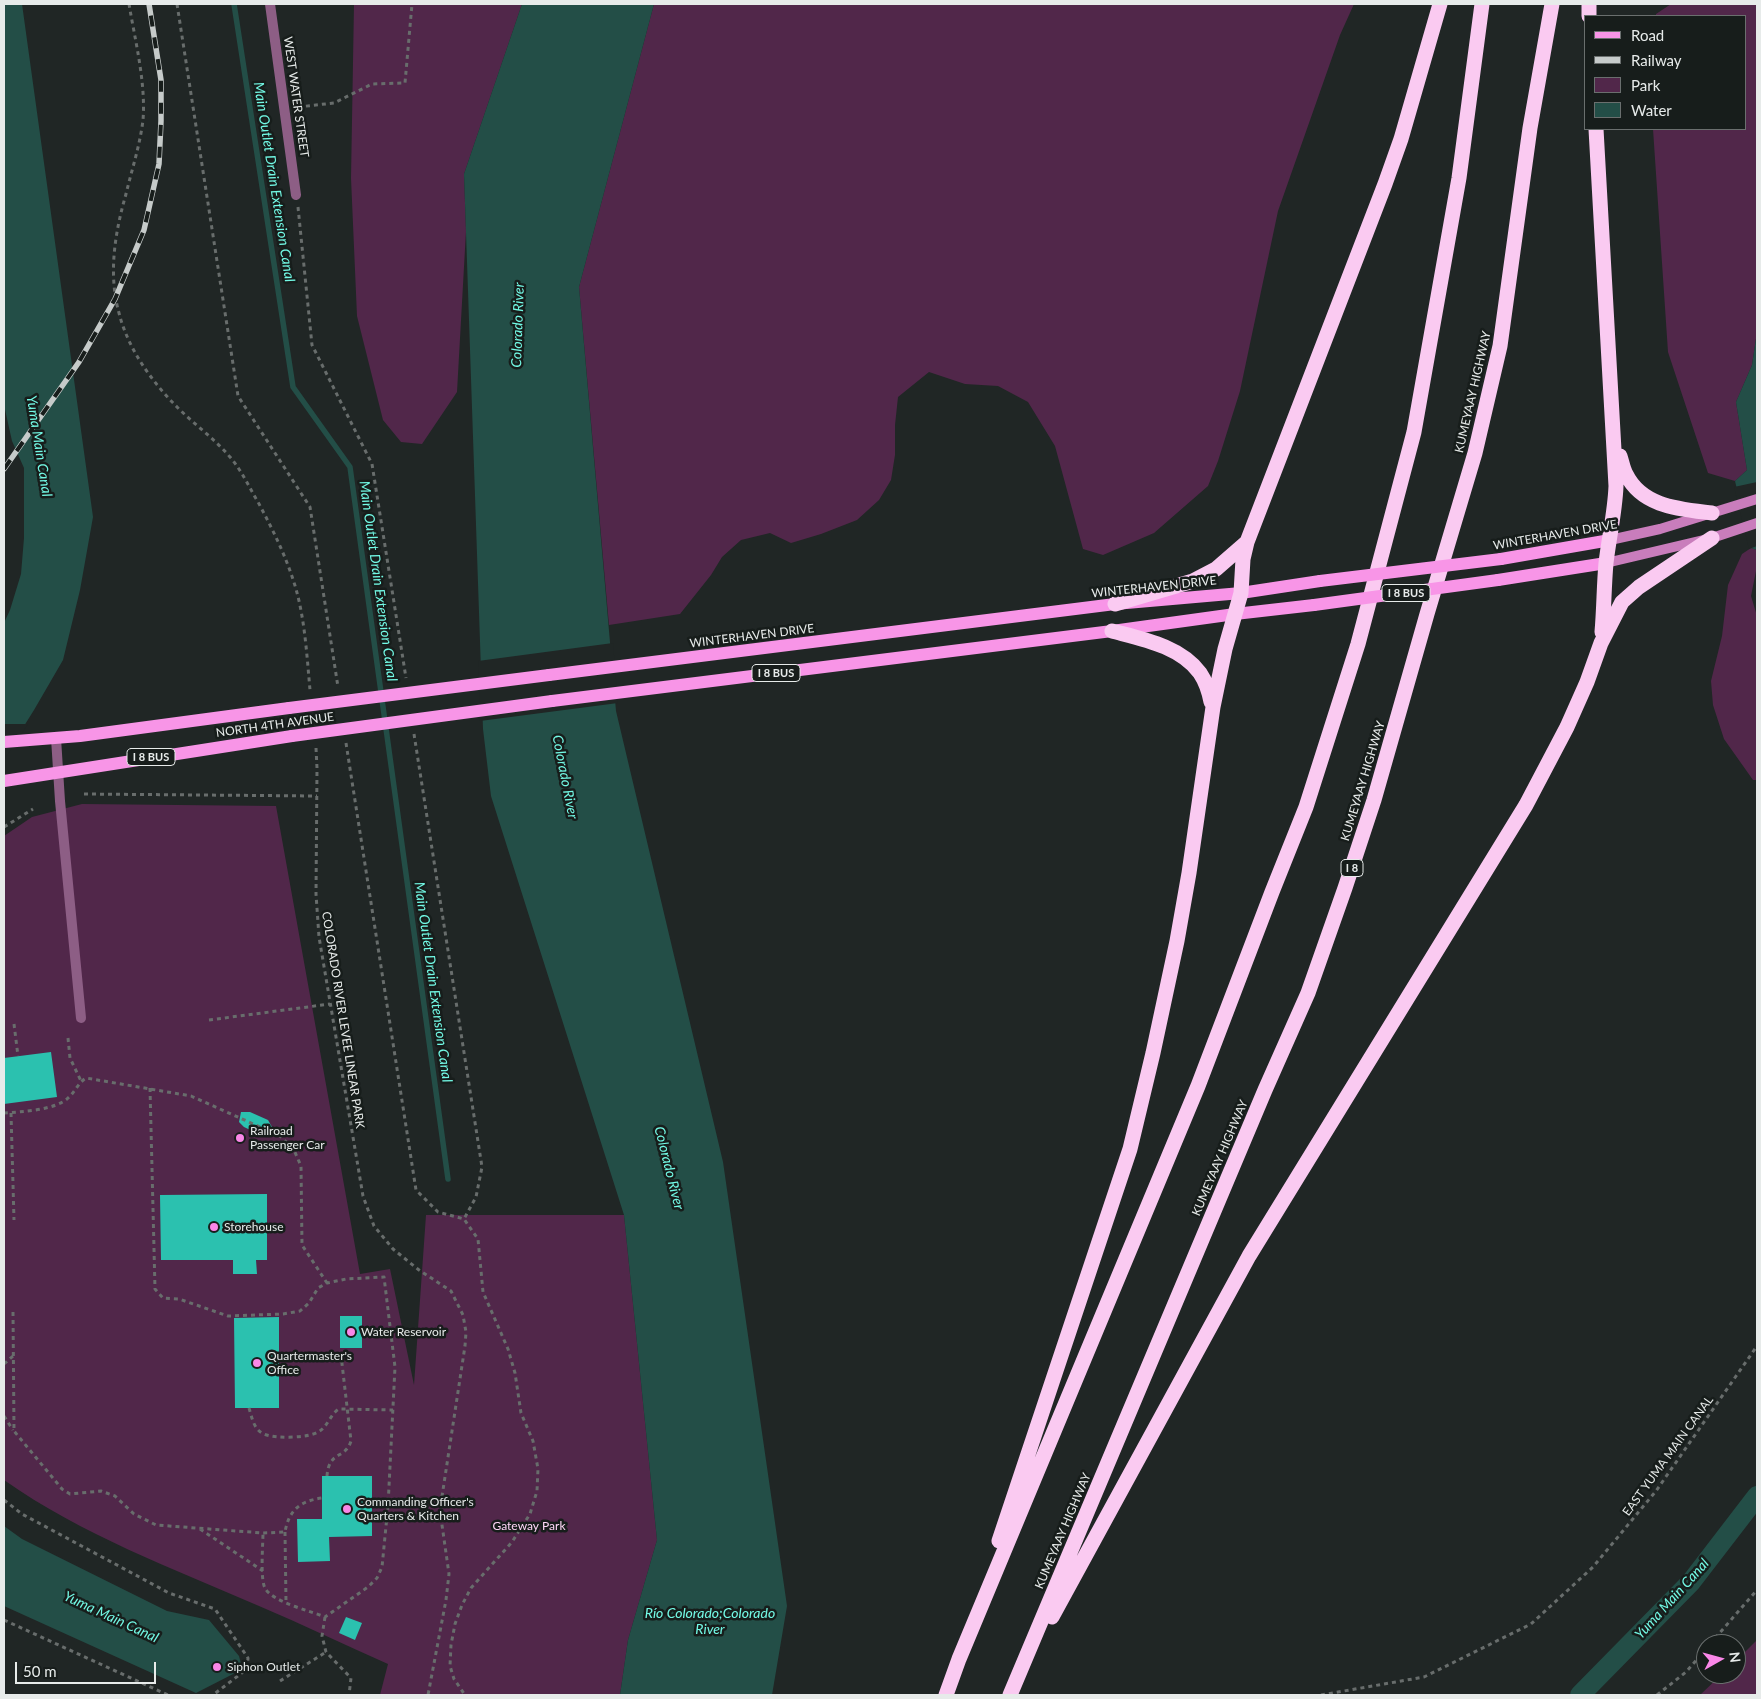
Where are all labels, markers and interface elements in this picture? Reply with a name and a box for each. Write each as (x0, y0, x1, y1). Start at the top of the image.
legend (1584, 15, 1746, 130)
text: Road (1631, 26, 1664, 44)
street label: WEST WATER STREET (280, 36, 312, 158)
text: Railway (1631, 51, 1682, 69)
text: Park (1631, 76, 1660, 94)
water label: Main Outlet Drain Extension Canal (250, 81, 298, 283)
text: Water (1631, 101, 1672, 119)
water label: Colorado River (508, 282, 528, 368)
street label: KUMEYAAY HIGHWAY (1452, 330, 1494, 454)
water label: Yuma Main Canal (23, 394, 55, 498)
water label: Main Outlet Drain Extension Canal (356, 480, 400, 682)
street label: WINTERHAVEN DRIVE (1492, 517, 1618, 553)
street label: WINTERHAVEN DRIVE (1091, 573, 1217, 601)
road number: I 8 BUS (1382, 584, 1430, 602)
street label: WINTERHAVEN DRIVE (689, 621, 815, 651)
road number: I 8 BUS (752, 664, 800, 681)
street label: NORTH 4TH AVENUE (215, 710, 335, 740)
street label: KUMEYAAY HIGHWAY (1338, 719, 1388, 843)
water label: Colorado River (549, 734, 581, 820)
road number: I 8 BUS (127, 749, 175, 766)
road number: I 8 (1341, 860, 1363, 876)
water label: Main Outlet Drain Extension Canal (411, 881, 455, 1083)
street label: COLORADO RIVER LEVEE LINEAR PARK (319, 910, 367, 1130)
street label: KUMEYAAY HIGHWAY (1189, 1098, 1251, 1218)
place label: Railroad Passenger Car (250, 1124, 325, 1152)
water label: Colorado River (651, 1125, 687, 1211)
marker: Railroad Passenger Car (234, 1132, 246, 1144)
place label: Storehouse (224, 1220, 283, 1234)
marker: Storehouse (208, 1221, 220, 1233)
place label: Water Reservoir (361, 1325, 446, 1339)
marker: Water Reservoir (345, 1326, 357, 1338)
place label: Quartermaster's Office (267, 1349, 352, 1377)
marker: Quartermaster's Office (251, 1357, 263, 1369)
street label: EAST YUMA MAIN CANAL (1620, 1393, 1716, 1519)
street label: KUMEYAAY HIGHWAY (1032, 1471, 1094, 1591)
place label: Commanding Officer's Quarters & Kitchen (357, 1495, 474, 1523)
marker: Commanding Officer's Quarters & Kitchen (341, 1503, 353, 1515)
park label: Gateway Park (492, 1519, 566, 1533)
water label: Yuma Main Canal (1632, 1555, 1712, 1643)
water label: Yuma Main Canal (61, 1588, 161, 1646)
water label: Río Colorado;Colorado River (645, 1605, 775, 1638)
north arrow (1696, 1634, 1746, 1684)
text: N (1726, 1651, 1744, 1664)
scale bar (18, 1652, 159, 1684)
place label: Siphon Outlet (227, 1660, 300, 1674)
marker: Siphon Outlet (211, 1661, 223, 1673)
text: 50 m (23, 1662, 57, 1680)

